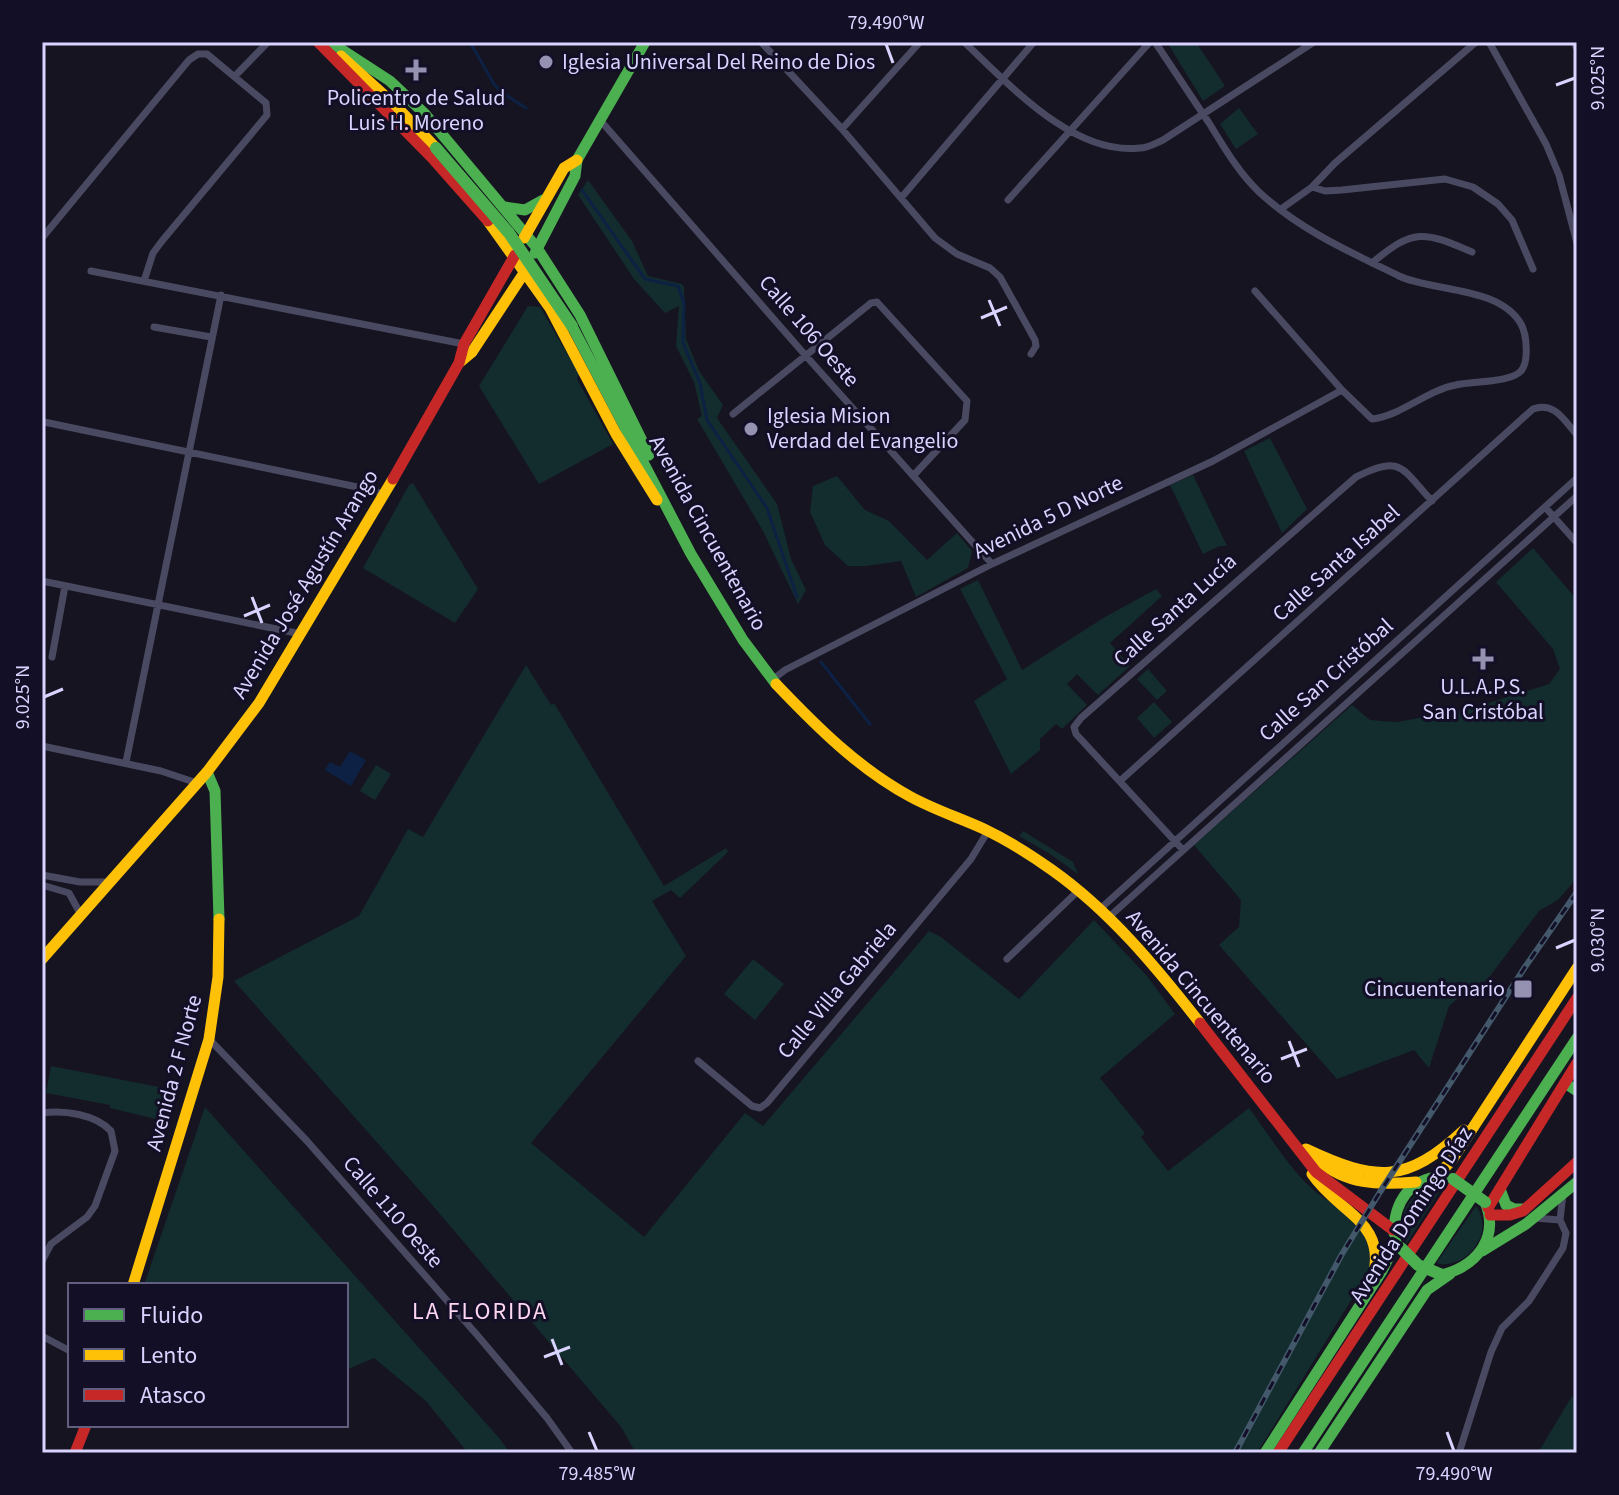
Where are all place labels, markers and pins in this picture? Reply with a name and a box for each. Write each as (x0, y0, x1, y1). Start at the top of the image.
place label: Iglesia Universal Del Reino de Dios (562, 46, 875, 78)
marker: Iglesia Universal Del Reino de Dios (537, 53, 555, 71)
marker: Policentro de Salud Luis H. Moreno (405, 59, 427, 81)
place label: Policentro de Salud Luis H. Moreno (327, 82, 505, 139)
place label: Iglesia Mision Verdad del Evangelio (767, 400, 958, 457)
marker: Iglesia Mision Verdad del Evangelio (742, 420, 760, 438)
marker: U.L.A.P.S. San Cristóbal (1472, 648, 1494, 670)
place label: U.L.A.P.S. San Cristóbal (1422, 671, 1544, 728)
place label: Cincuentenario (1364, 973, 1505, 1005)
marker: Cincuentenario (1512, 978, 1534, 1000)

